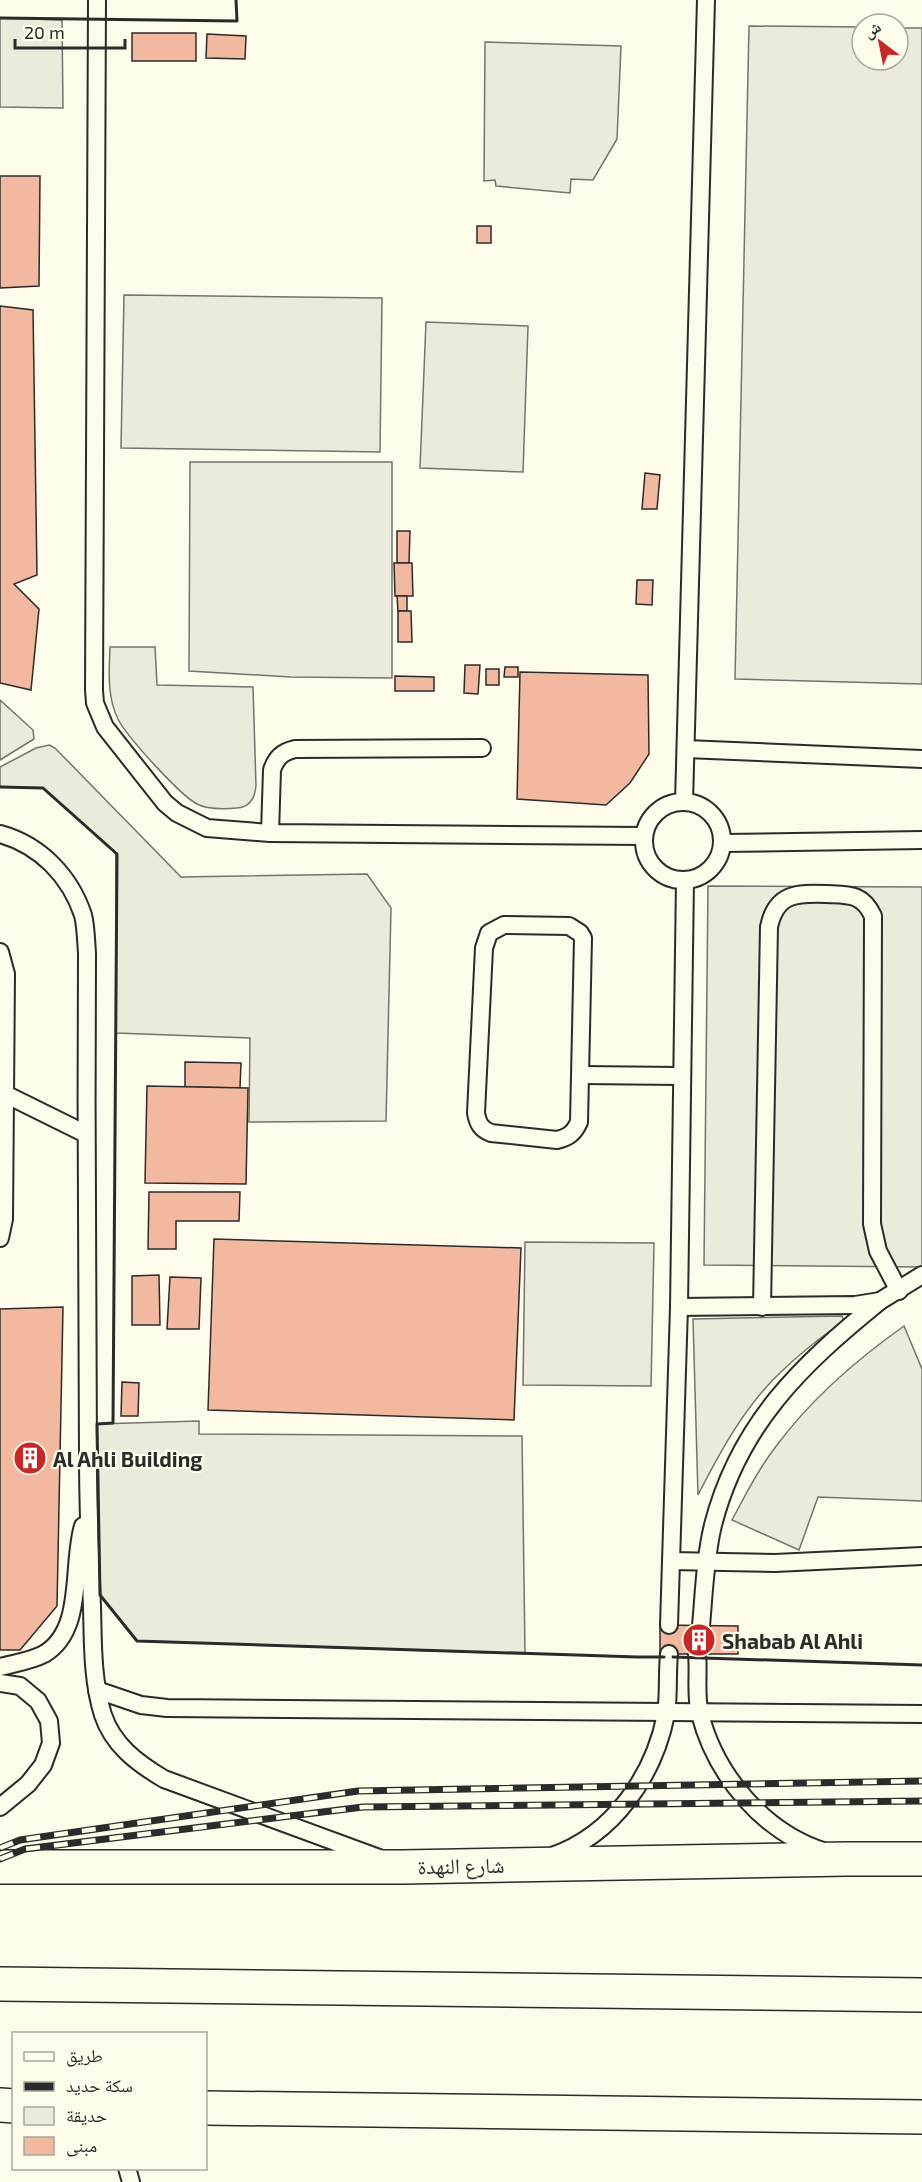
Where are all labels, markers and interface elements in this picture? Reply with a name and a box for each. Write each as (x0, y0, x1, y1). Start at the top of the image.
scale bar (15, 12, 124, 50)
north arrow (850, 12, 910, 72)
text: ش (860, 16, 885, 42)
text: 20 m (24, 21, 65, 43)
building icon: Al Ahli Building (12, 1440, 48, 1476)
place label: Al Ahli Building (53, 1446, 202, 1471)
building icon: Shabab Al Ahli (681, 1622, 717, 1658)
place label: Shabab Al Ahli (722, 1628, 863, 1653)
street label: شارع النهدة (417, 1852, 505, 1880)
legend (12, 2032, 207, 2170)
text: طريق (66, 2044, 103, 2067)
text: سكة حديد (66, 2074, 133, 2096)
text: حديقة (66, 2104, 107, 2126)
text: مبنى (66, 2134, 97, 2157)

